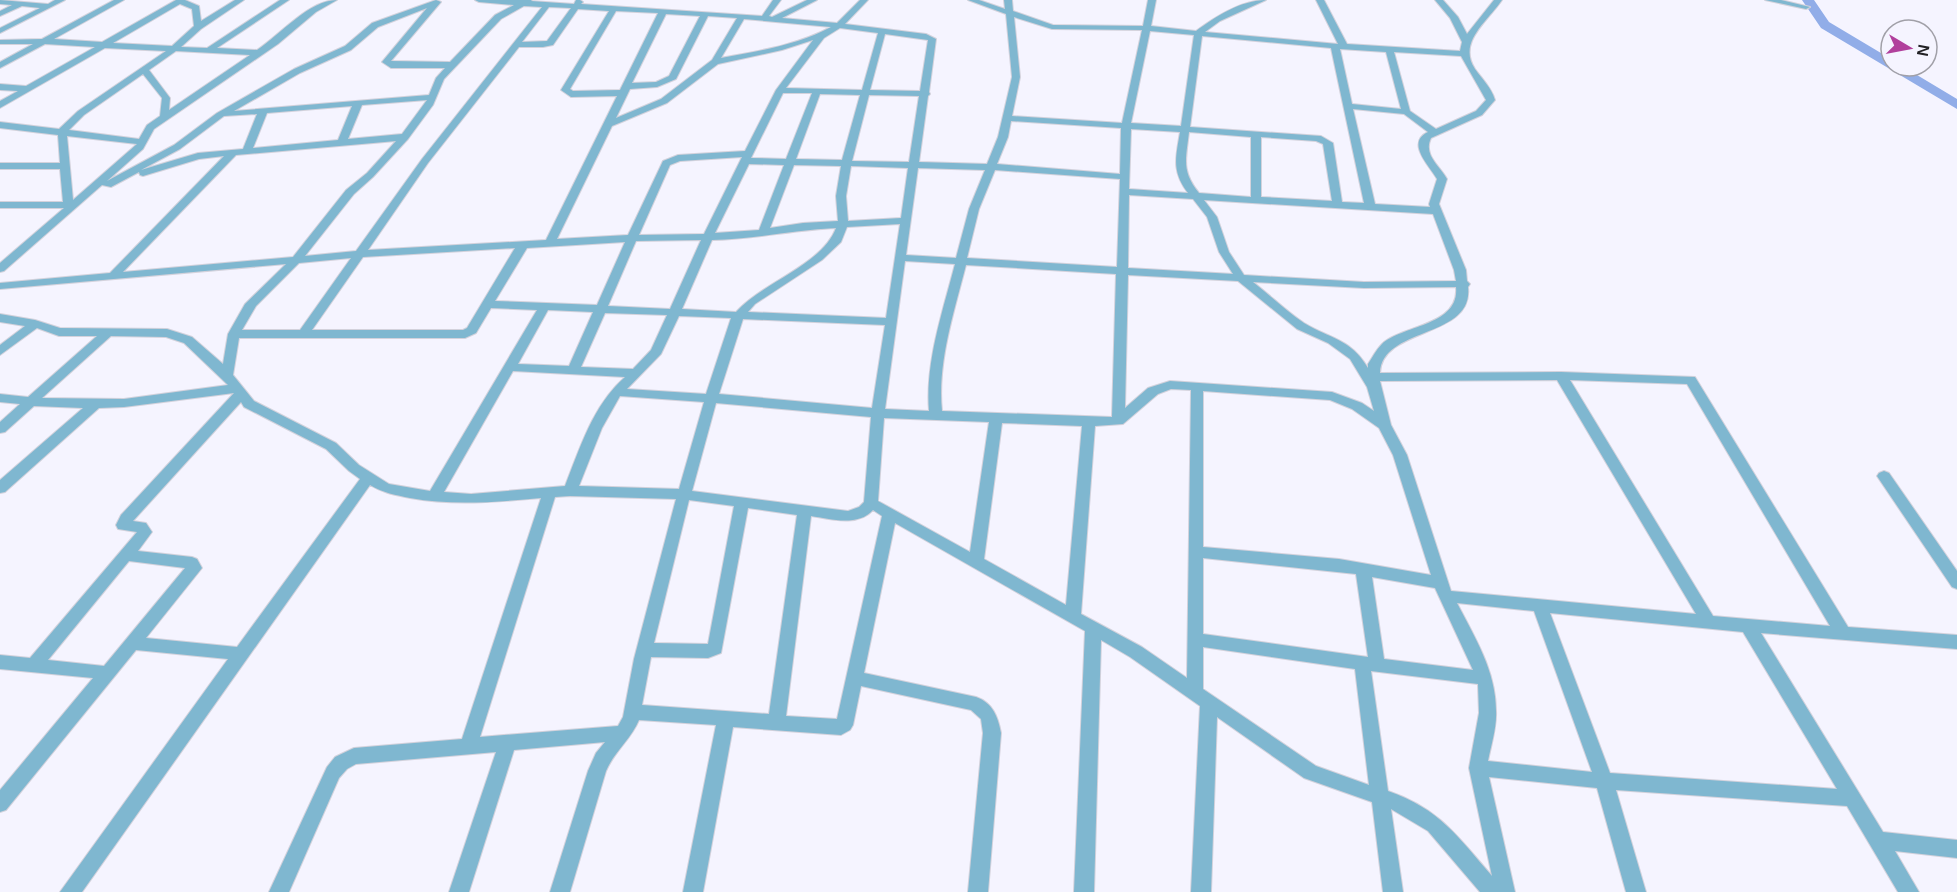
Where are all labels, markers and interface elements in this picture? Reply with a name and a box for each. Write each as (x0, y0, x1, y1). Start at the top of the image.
north arrow (1879, 18, 1939, 78)
text: N (1914, 43, 1933, 58)

